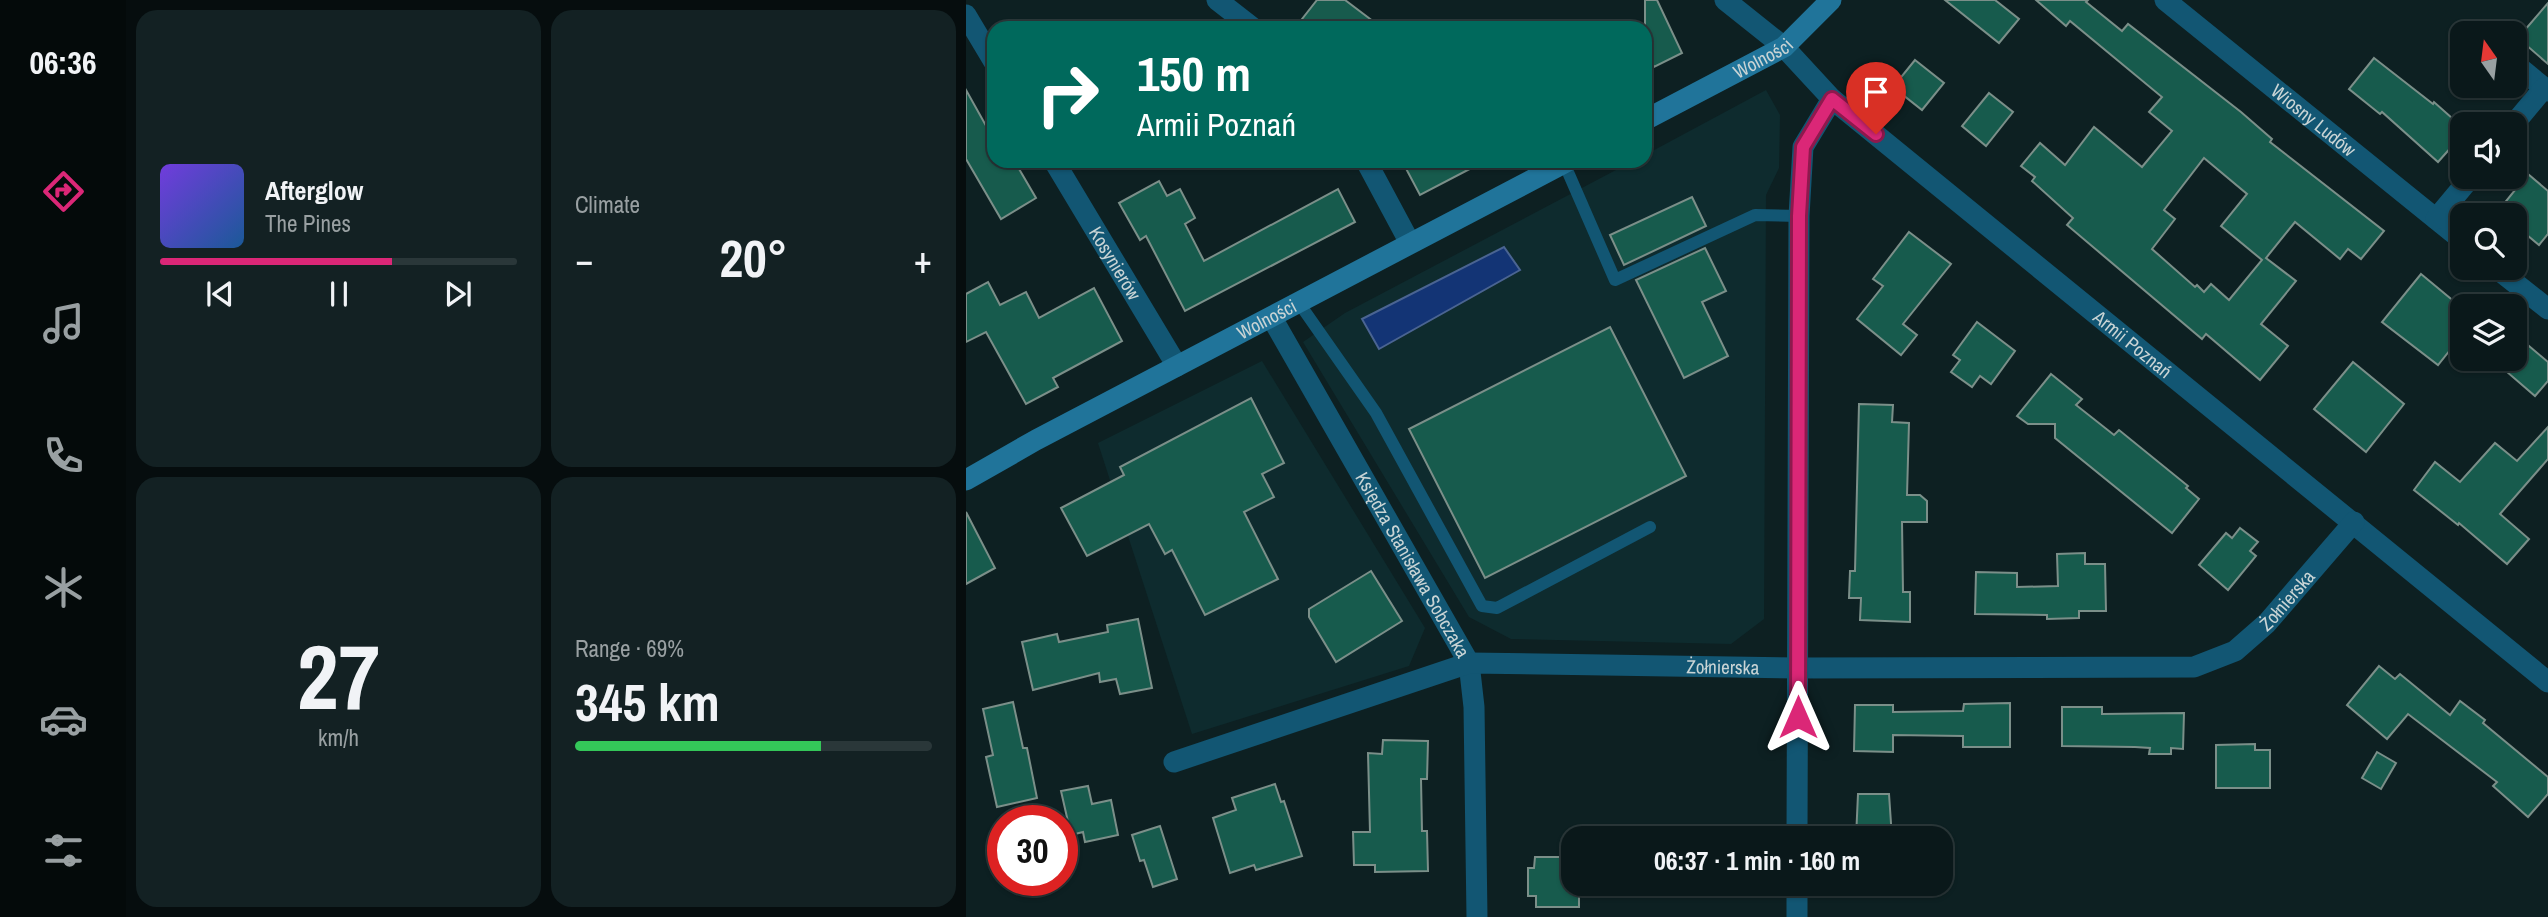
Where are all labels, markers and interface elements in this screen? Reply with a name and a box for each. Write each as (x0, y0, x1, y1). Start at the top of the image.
north arrow (2450, 21, 2527, 98)
map controls (2450, 21, 2527, 371)
street label: Wolności (1728, 32, 1799, 85)
text: 150 m (1137, 40, 1251, 106)
text: 06:36 (29, 41, 97, 84)
icon: right (1022, 49, 1113, 140)
pin (1846, 62, 1906, 134)
icon: arrive (1857, 73, 1895, 111)
street label: Wiosny Ludów (2266, 78, 2362, 163)
text: Armii Poznań (1137, 103, 1296, 146)
button: sound (2450, 112, 2527, 189)
icon: directions (39, 167, 88, 216)
text: Afterglow (265, 173, 363, 208)
text: Climate (575, 189, 640, 220)
button: search (2450, 203, 2527, 280)
text: The Pines (265, 208, 351, 239)
street label: Kosynierów (1083, 221, 1148, 305)
text: 20° (719, 223, 788, 293)
text: − (575, 234, 593, 285)
text: + (914, 234, 932, 285)
icon: previous (201, 275, 239, 313)
icon: pause (320, 275, 358, 313)
icon: next (439, 275, 477, 313)
street label: Wolności (1232, 293, 1301, 345)
button: layers (2450, 294, 2527, 371)
icon: music (39, 299, 88, 348)
street label: Armii Poznań (2087, 303, 2178, 384)
icon: phone (39, 431, 88, 480)
street label: Księdza Stanisława Sobczaka (1350, 467, 1476, 662)
icon: climate (39, 563, 88, 612)
street label: Żołnierska (2254, 564, 2321, 637)
text: 27 (297, 615, 380, 737)
text: Range · 69% (575, 633, 684, 664)
street label: Żołnierska (1686, 653, 1760, 680)
text: 345 km (575, 667, 720, 737)
position arrow (1761, 680, 1835, 754)
icon: car (39, 695, 88, 744)
text: km/h (318, 722, 359, 753)
speed limit sign: 30 (987, 805, 1078, 896)
icon: filters (39, 826, 88, 875)
text: 06:37 · 1 min · 160 m (1654, 843, 1860, 878)

